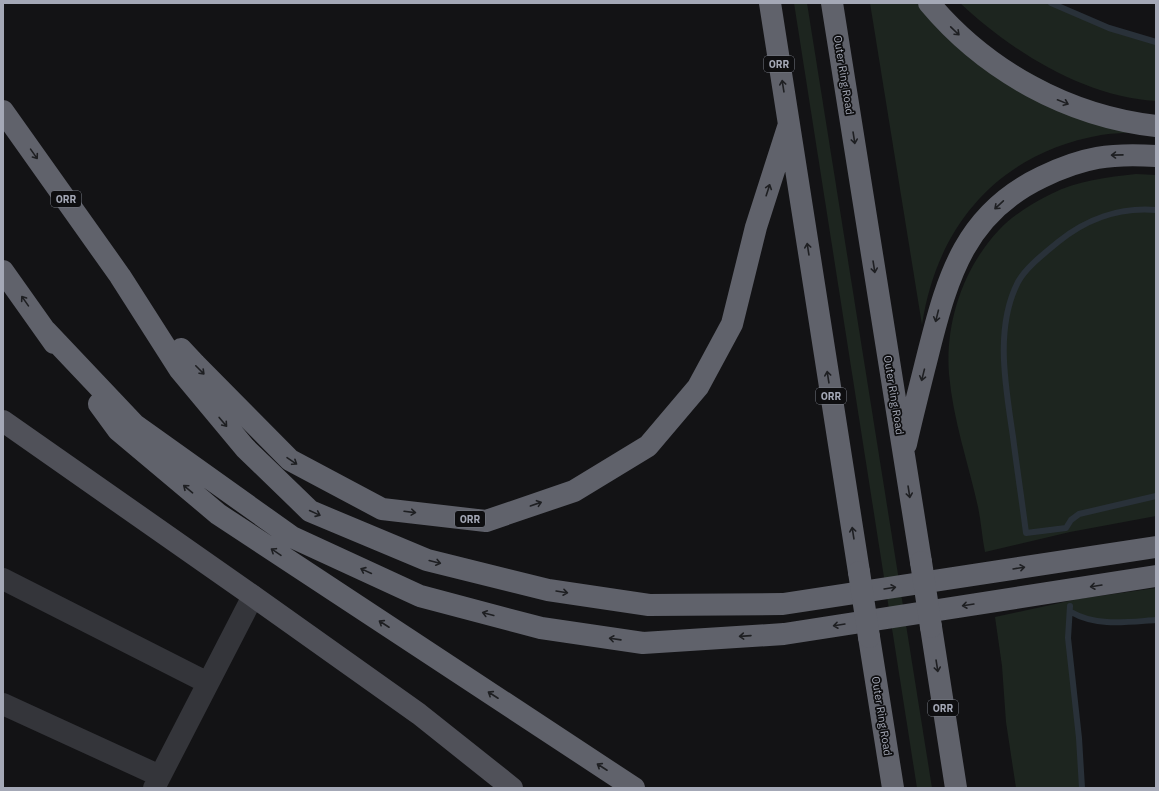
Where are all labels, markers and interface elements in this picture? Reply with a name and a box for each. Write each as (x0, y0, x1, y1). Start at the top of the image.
one-way arrow (950, 27, 960, 36)
street label: Outer Ring Road (831, 34, 857, 116)
road number: ORR (764, 56, 794, 72)
one-way arrow (779, 80, 787, 93)
one-way arrow (1057, 98, 1069, 106)
one-way arrow (850, 131, 858, 144)
one-way arrow (30, 148, 38, 159)
one-way arrow (1111, 151, 1124, 159)
one-way arrow (765, 184, 772, 197)
road number: ORR (51, 191, 81, 207)
one-way arrow (995, 200, 1005, 209)
one-way arrow (804, 242, 812, 255)
one-way arrow (870, 260, 878, 273)
one-way arrow (20, 296, 29, 307)
one-way arrow (933, 310, 941, 323)
street label: Outer Ring Road (881, 354, 907, 436)
one-way arrow (195, 365, 205, 375)
one-way arrow (918, 368, 926, 381)
one-way arrow (824, 371, 832, 384)
road number: ORR (816, 388, 846, 404)
one-way arrow (219, 416, 228, 427)
one-way arrow (286, 457, 297, 465)
one-way arrow (183, 484, 194, 493)
one-way arrow (906, 486, 914, 499)
one-way arrow (530, 499, 542, 507)
one-way arrow (403, 508, 416, 516)
one-way arrow (309, 510, 321, 517)
road number: ORR (455, 511, 485, 527)
one-way arrow (849, 527, 857, 540)
one-way arrow (271, 548, 282, 556)
one-way arrow (429, 558, 442, 566)
one-way arrow (1012, 564, 1025, 572)
one-way arrow (360, 567, 372, 574)
one-way arrow (1090, 582, 1103, 590)
one-way arrow (884, 584, 897, 592)
one-way arrow (555, 588, 568, 596)
one-way arrow (962, 601, 975, 609)
one-way arrow (482, 610, 495, 617)
one-way arrow (379, 620, 390, 628)
one-way arrow (833, 621, 846, 629)
one-way arrow (739, 633, 752, 640)
one-way arrow (609, 635, 622, 643)
one-way arrow (933, 659, 941, 672)
street label: Outer Ring Road (869, 675, 895, 757)
one-way arrow (487, 691, 499, 699)
road number: ORR (928, 700, 958, 716)
one-way arrow (596, 762, 608, 770)

